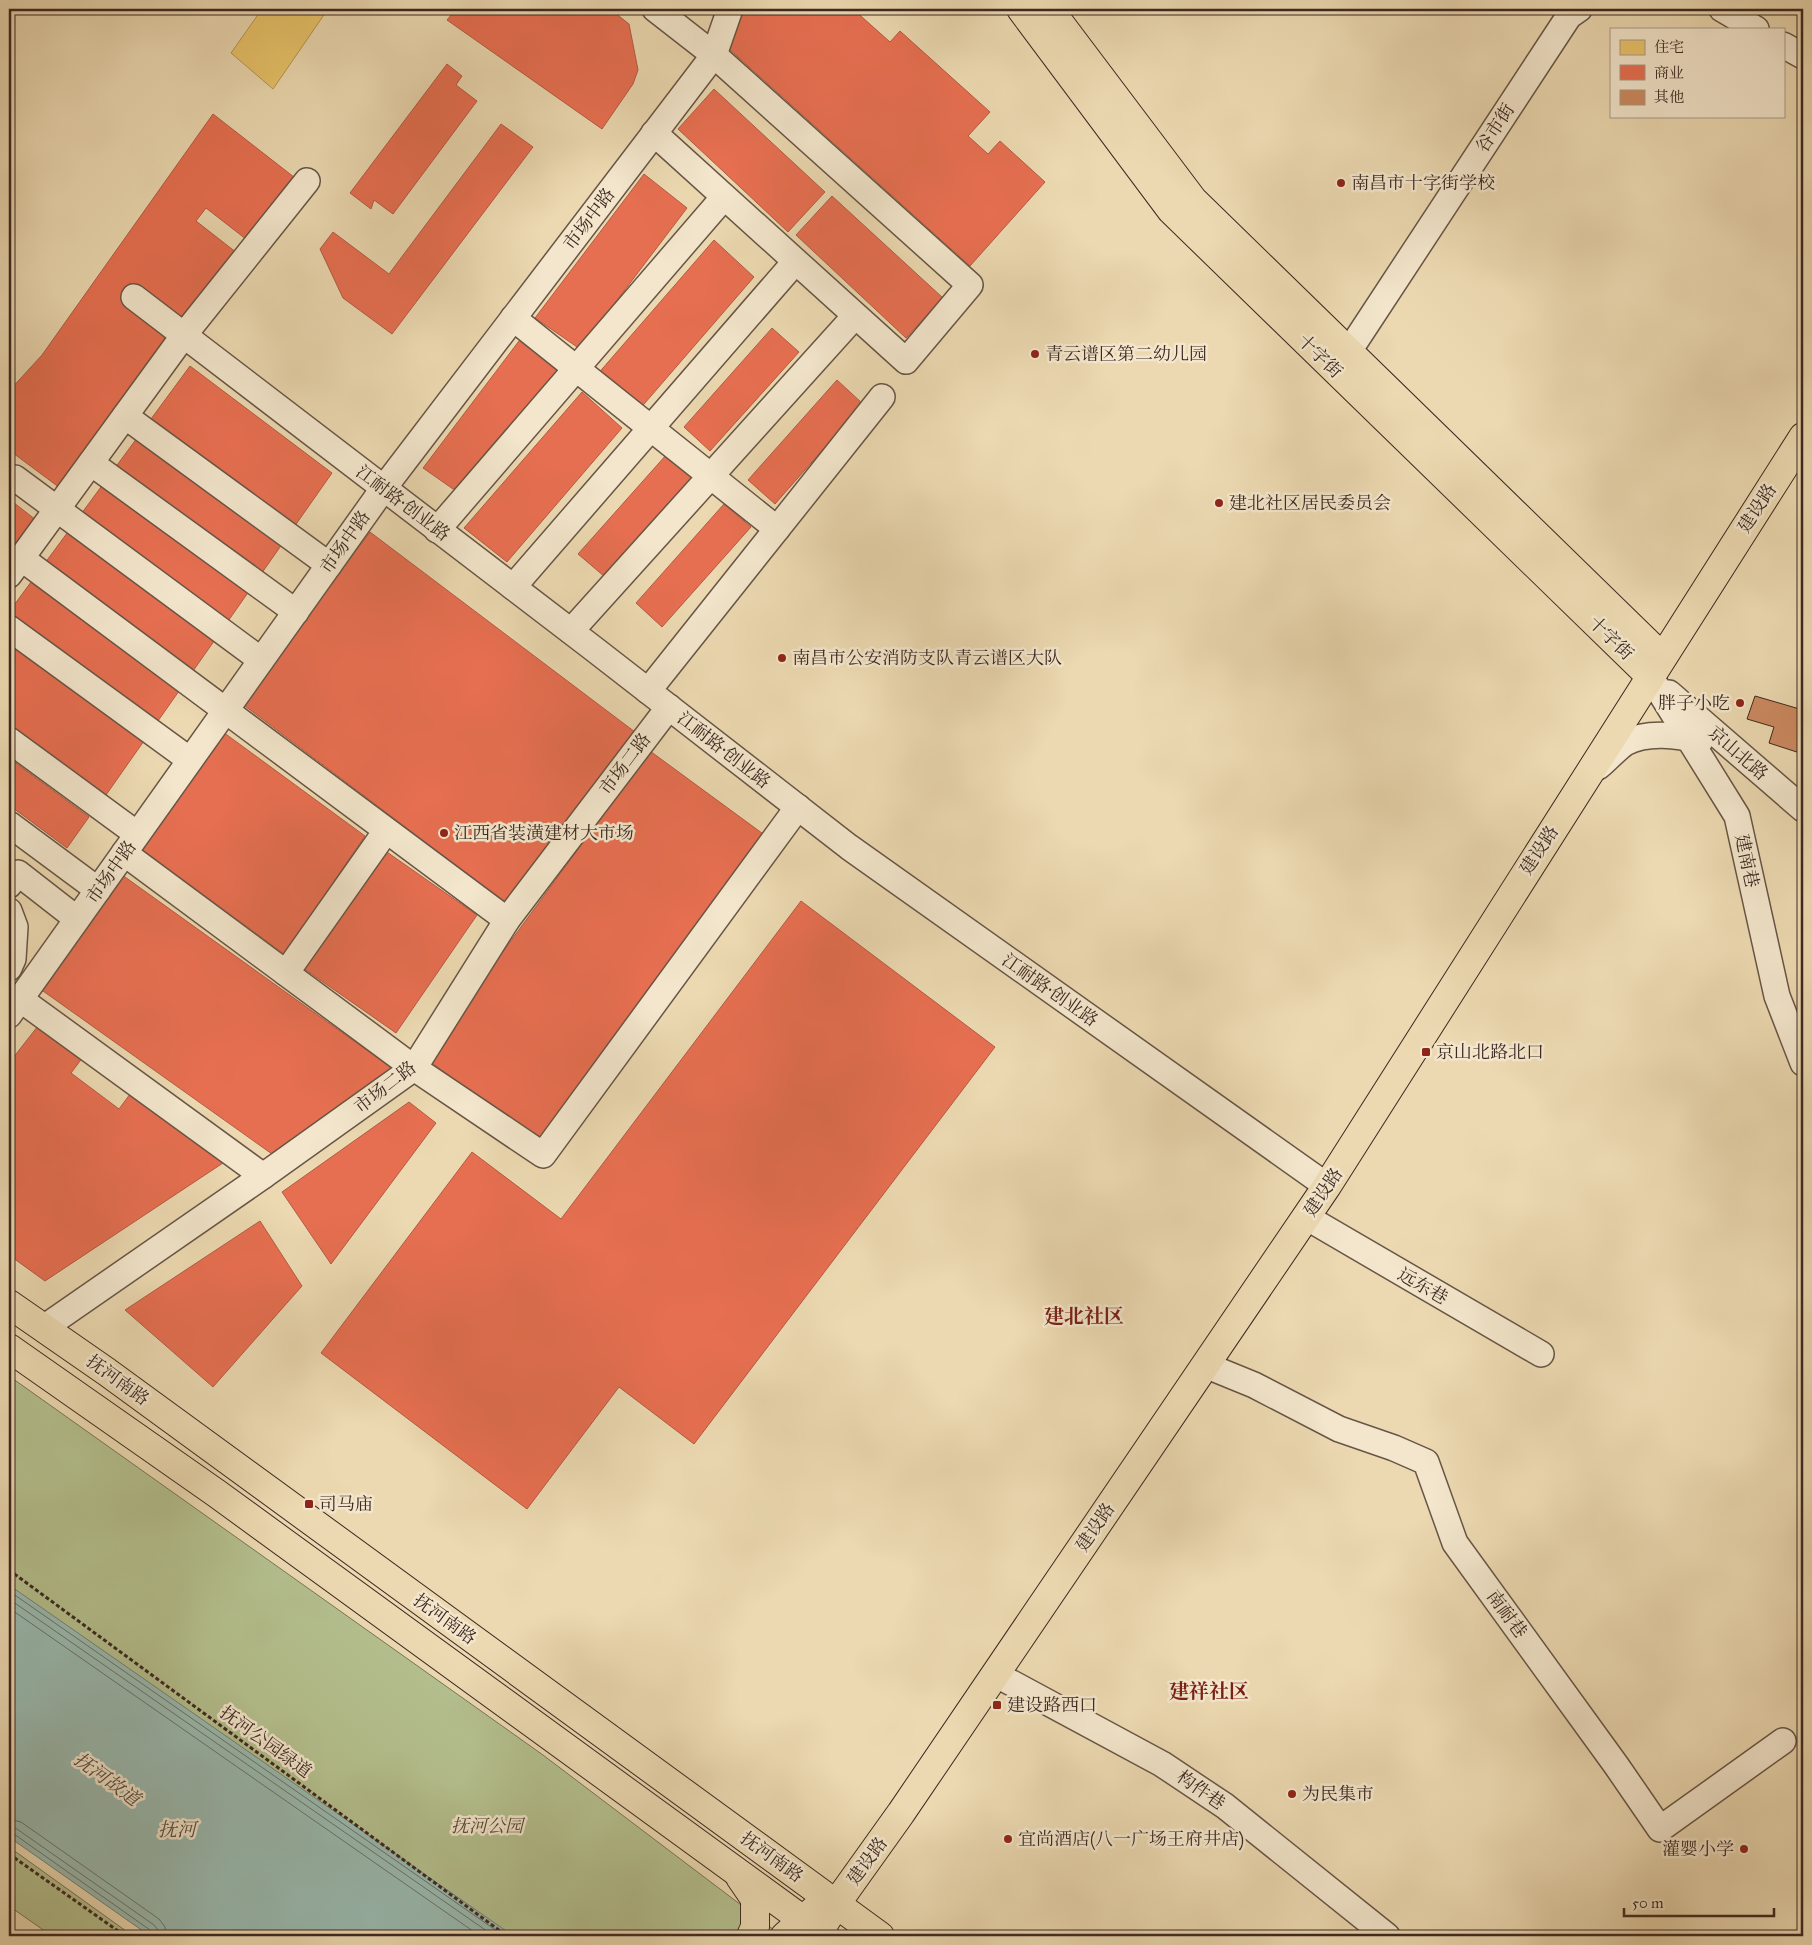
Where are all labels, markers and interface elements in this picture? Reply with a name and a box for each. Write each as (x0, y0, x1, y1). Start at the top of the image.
legend (1610, 28, 1784, 118)
text: 住宅 (1654, 38, 1684, 56)
text: 商业 (1654, 64, 1684, 82)
text: 其他 (1654, 88, 1684, 106)
street label: 谷市街 (1471, 99, 1519, 157)
place label: 南昌市十字街学校 (1351, 172, 1495, 194)
marker: 南昌市十字街学校 (1335, 177, 1347, 189)
street label: 市场中路 (559, 184, 619, 254)
street label: 十字街 (1293, 329, 1347, 383)
place label: 青云谱区第二幼儿园 (1045, 343, 1207, 365)
marker: 青云谱区第二幼儿园 (1029, 348, 1041, 360)
street label: 江耐路·创业路 (352, 461, 454, 545)
street label: 建设路 (1733, 479, 1781, 537)
place label: 建北社区居民委员会 (1229, 492, 1391, 514)
marker: 建北社区居民委员会 (1213, 497, 1225, 509)
street label: 市场中路 (315, 506, 375, 578)
street label: 十字街 (1584, 611, 1638, 665)
place label: 南昌市公安消防支队青云谱区大队 (792, 647, 1062, 669)
marker: 南昌市公安消防支队青云谱区大队 (776, 652, 788, 664)
place label: 胖子小吃 (1658, 692, 1730, 714)
marker: 胖子小吃 (1734, 697, 1746, 709)
street label: 江耐路·创业路 (673, 707, 775, 793)
street label: 京山北路 (1704, 721, 1772, 785)
street label: 市场二路 (595, 729, 655, 799)
street label: 建设路 (1515, 821, 1563, 879)
place label: 江西省装潢建材大市场 (454, 822, 634, 844)
marker: 江西省装潢建材大市场 (438, 827, 450, 839)
street label: 建南巷 (1731, 832, 1763, 890)
street label: 市场中路 (81, 836, 141, 908)
street label: 江耐路·创业路 (998, 949, 1102, 1031)
place label: 京山北路北口 (1436, 1041, 1544, 1063)
marker: 京山北路北口 (1420, 1046, 1432, 1058)
street label: 市场二路 (350, 1056, 420, 1118)
street label: 建设路 (1299, 1163, 1347, 1221)
street label: 远东巷 (1394, 1263, 1452, 1309)
district label: 建北社区 (1044, 1304, 1124, 1328)
street label: 抚河南路 (82, 1350, 154, 1410)
place label: 司马庙 (319, 1493, 373, 1515)
marker: 司马庙 (303, 1498, 315, 1510)
street label: 建设路 (1071, 1498, 1119, 1556)
street label: 南耐巷 (1482, 1586, 1532, 1642)
street label: 抚河南路 (409, 1589, 481, 1649)
district label: 建祥社区 (1169, 1679, 1249, 1703)
place label: 建设路西口 (1007, 1694, 1097, 1716)
marker: 建设路西口 (991, 1699, 1003, 1711)
street label: 抚河公园绿道 (216, 1701, 316, 1783)
water label: 抚河故道 (69, 1747, 147, 1812)
street label: 构件巷 (1173, 1766, 1229, 1814)
place label: 为民集市 (1302, 1783, 1374, 1805)
marker: 为民集市 (1286, 1788, 1298, 1800)
park label: 抚河公园 (451, 1815, 526, 1837)
water label: 抚河 (158, 1818, 199, 1841)
street label: 抚河南路 (736, 1827, 808, 1887)
place label: 宜尚酒店(八一广场王府井店) (1018, 1828, 1244, 1851)
street label: 建设路 (842, 1833, 892, 1889)
marker: 宜尚酒店(八一广场王府井店) (1002, 1833, 1014, 1845)
place label: 灌婴小学 (1662, 1838, 1734, 1860)
marker: 灌婴小学 (1738, 1843, 1750, 1855)
scale bar (1624, 1885, 1774, 1917)
text: 50 m (1632, 1894, 1664, 1912)

